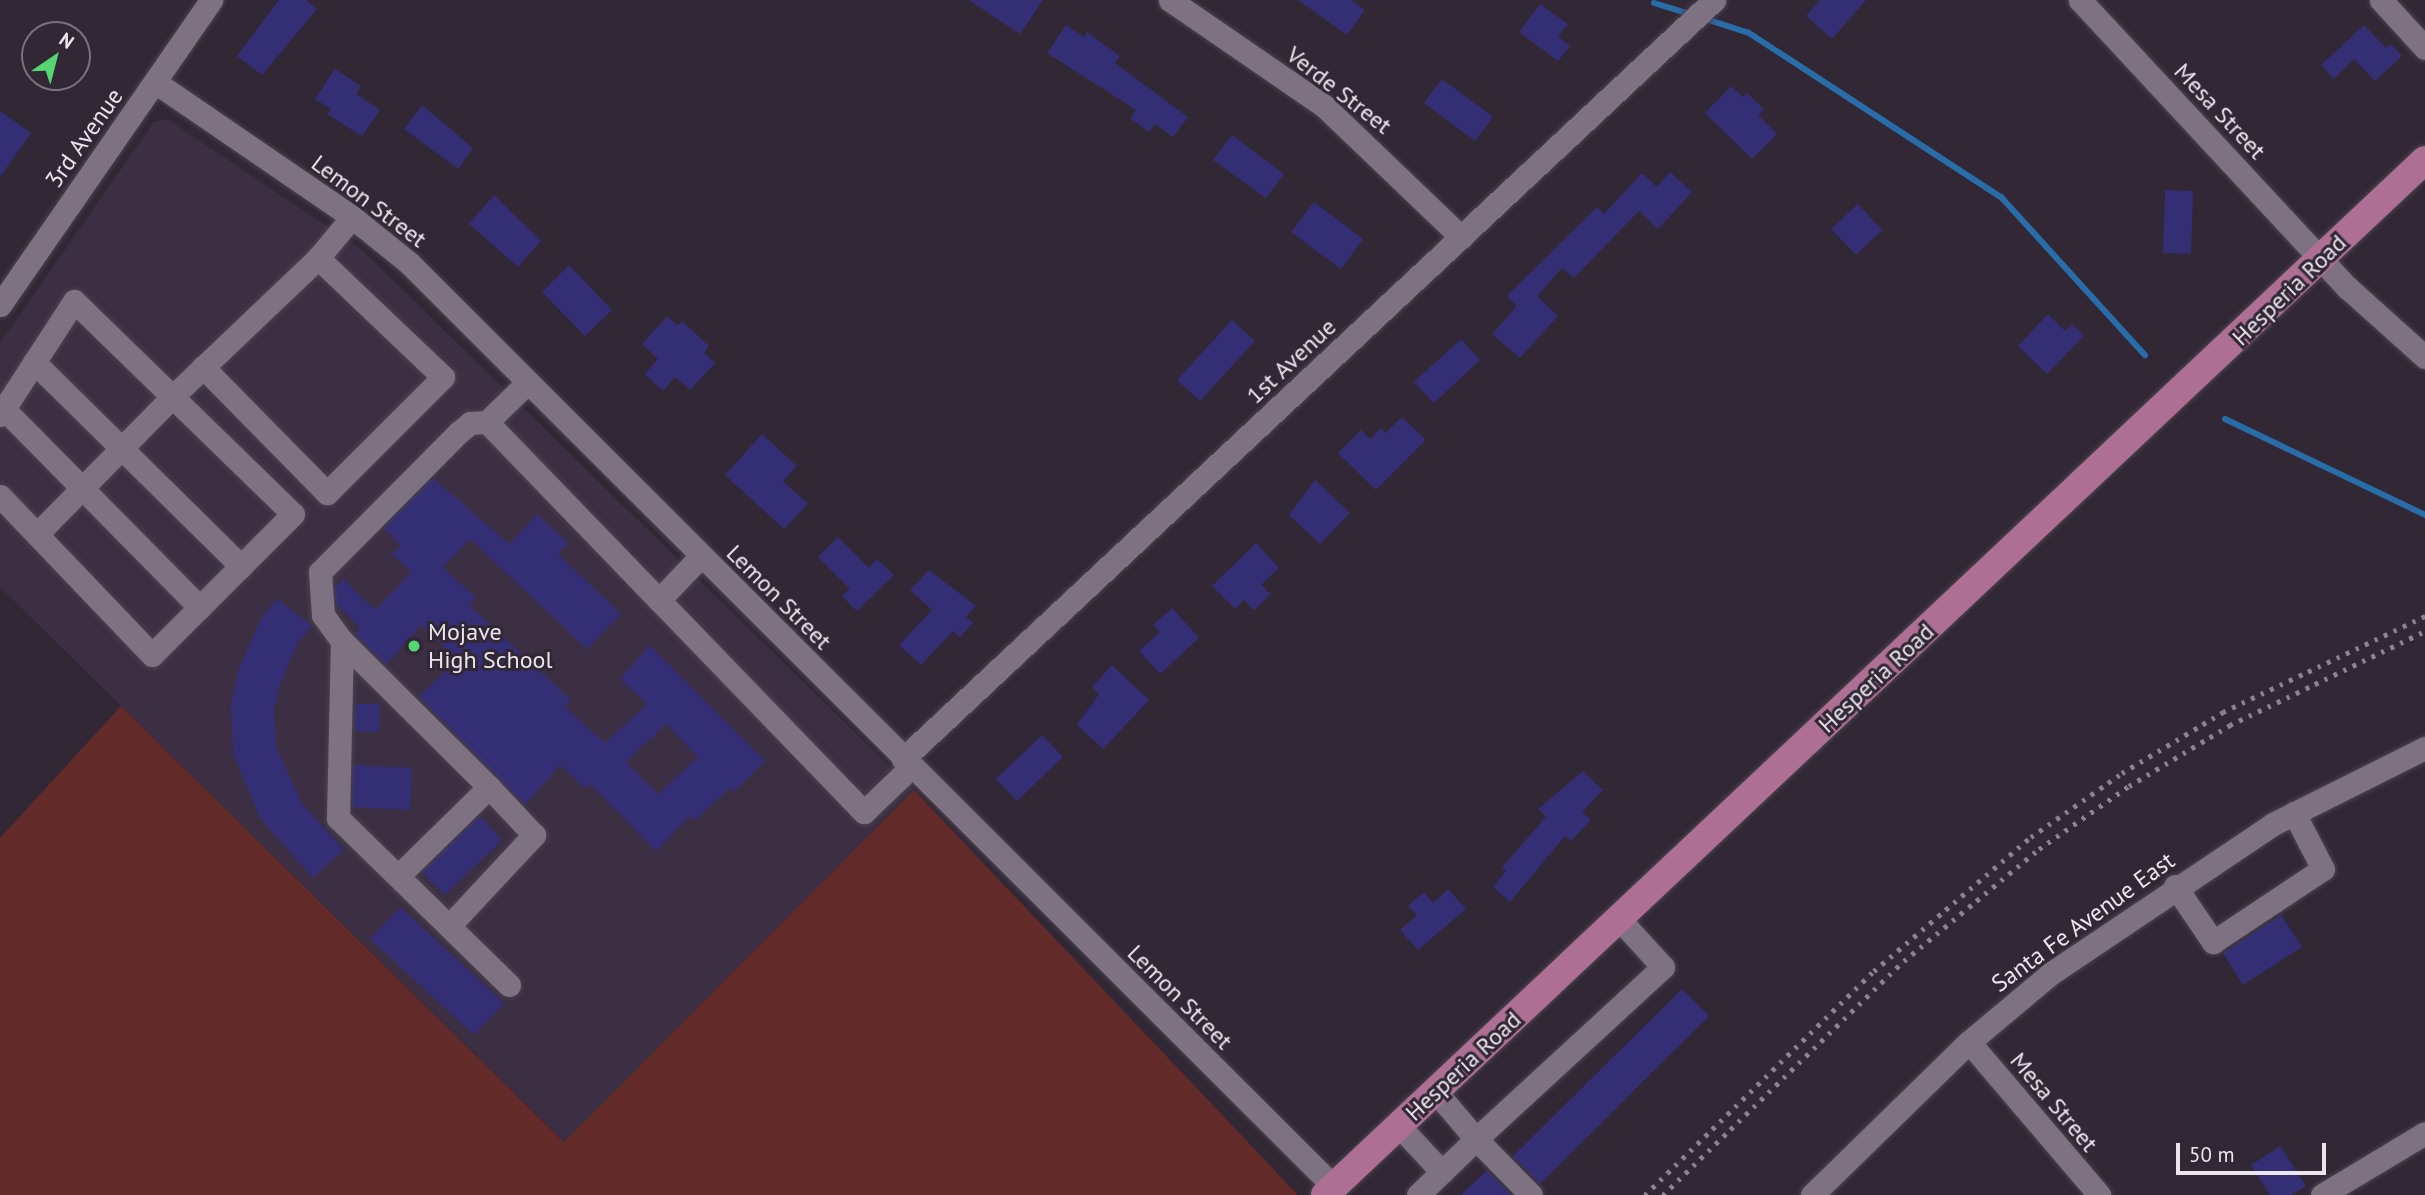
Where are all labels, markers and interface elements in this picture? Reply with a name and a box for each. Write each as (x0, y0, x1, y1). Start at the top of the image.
north arrow (21, 21, 91, 91)
text: N (55, 27, 79, 54)
street label: Verde Street (1281, 40, 1397, 140)
street label: Mesa Street (2168, 57, 2272, 165)
street label: 3rd Avenue (39, 82, 129, 194)
street label: Lemon Street (306, 148, 432, 254)
street label: Hesperia Road (2226, 228, 2352, 352)
street label: 1st Avenue (1240, 312, 1342, 410)
street label: Lemon Street (721, 539, 837, 655)
street label: Hesperia Road (1812, 617, 1940, 739)
place label: Mojave High School (428, 618, 552, 674)
marker: Mojave High School (406, 638, 422, 654)
street label: Santa Fe Avenue East (1986, 846, 2180, 998)
street label: Lemon Street (1122, 939, 1238, 1055)
street label: Hesperia Road (1399, 1005, 1527, 1127)
street label: Mesa Street (2004, 1046, 2104, 1158)
scale bar (2180, 1128, 2330, 1172)
text: 50 m (2189, 1141, 2235, 1168)

